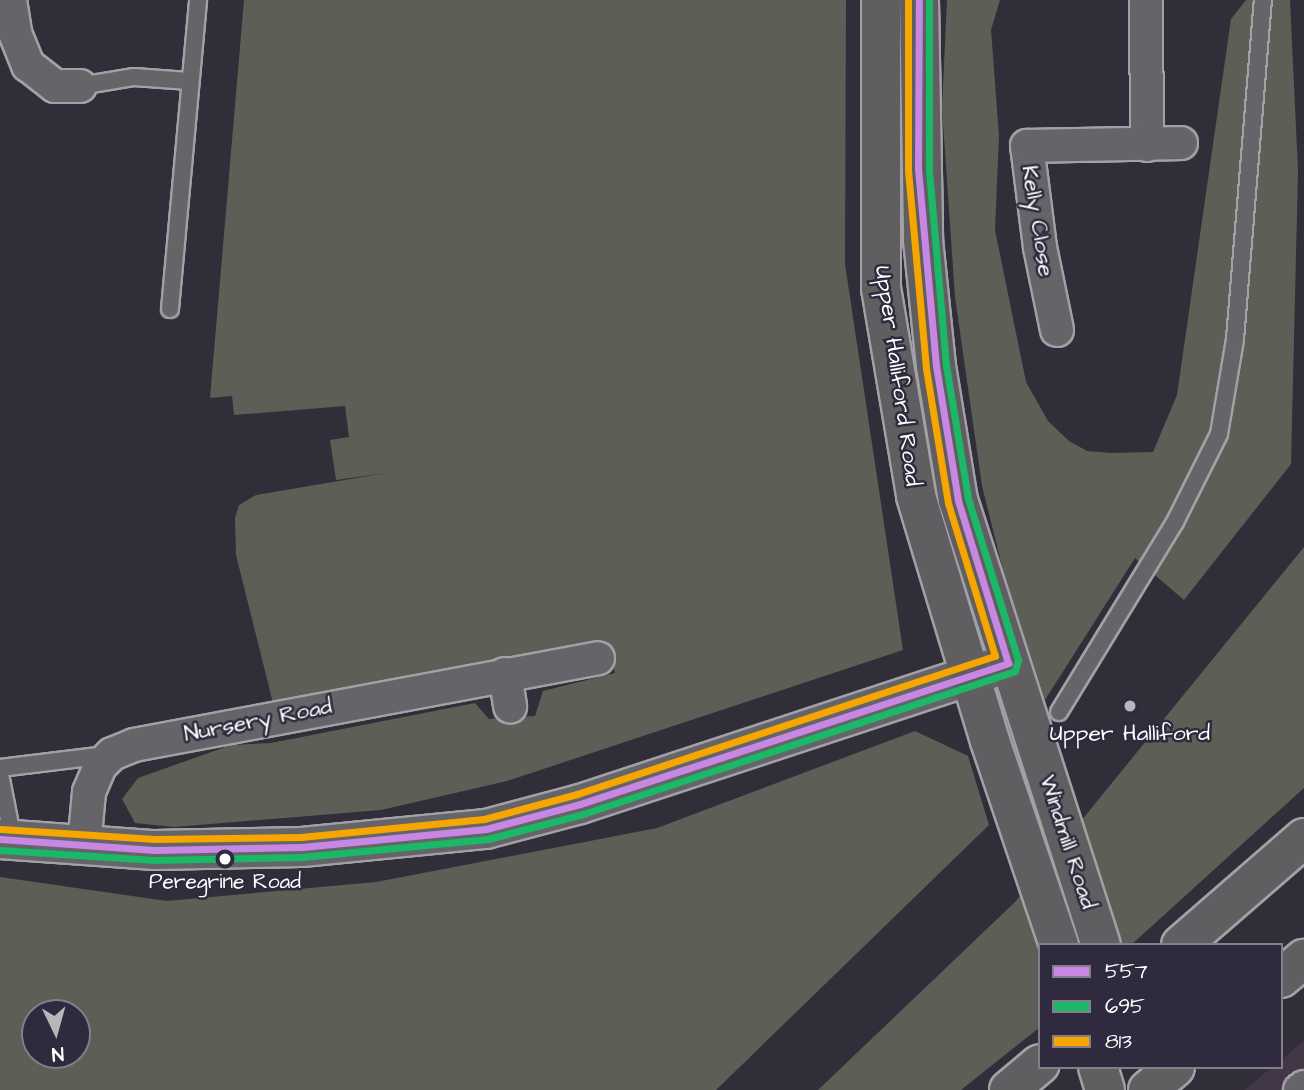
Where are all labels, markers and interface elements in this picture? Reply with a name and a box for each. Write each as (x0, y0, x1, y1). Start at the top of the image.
street label: Kelly Close (1016, 163, 1060, 279)
street label: Upper Halliford Road (869, 264, 927, 488)
street label: Nursery Road (182, 692, 334, 748)
marker: Upper Halliford (1120, 696, 1140, 716)
place label: Upper Halliford (1050, 719, 1210, 747)
street label: Windmill Road (1033, 772, 1103, 912)
marker: Peregrine Road (218, 852, 232, 866)
place label: Peregrine Road (149, 869, 301, 895)
legend (1038, 943, 1283, 1069)
text: 557 (1105, 957, 1148, 986)
text: 695 (1105, 992, 1145, 1021)
north arrow (21, 999, 91, 1069)
text: 813 (1105, 1027, 1132, 1056)
text: N (51, 1039, 65, 1067)

